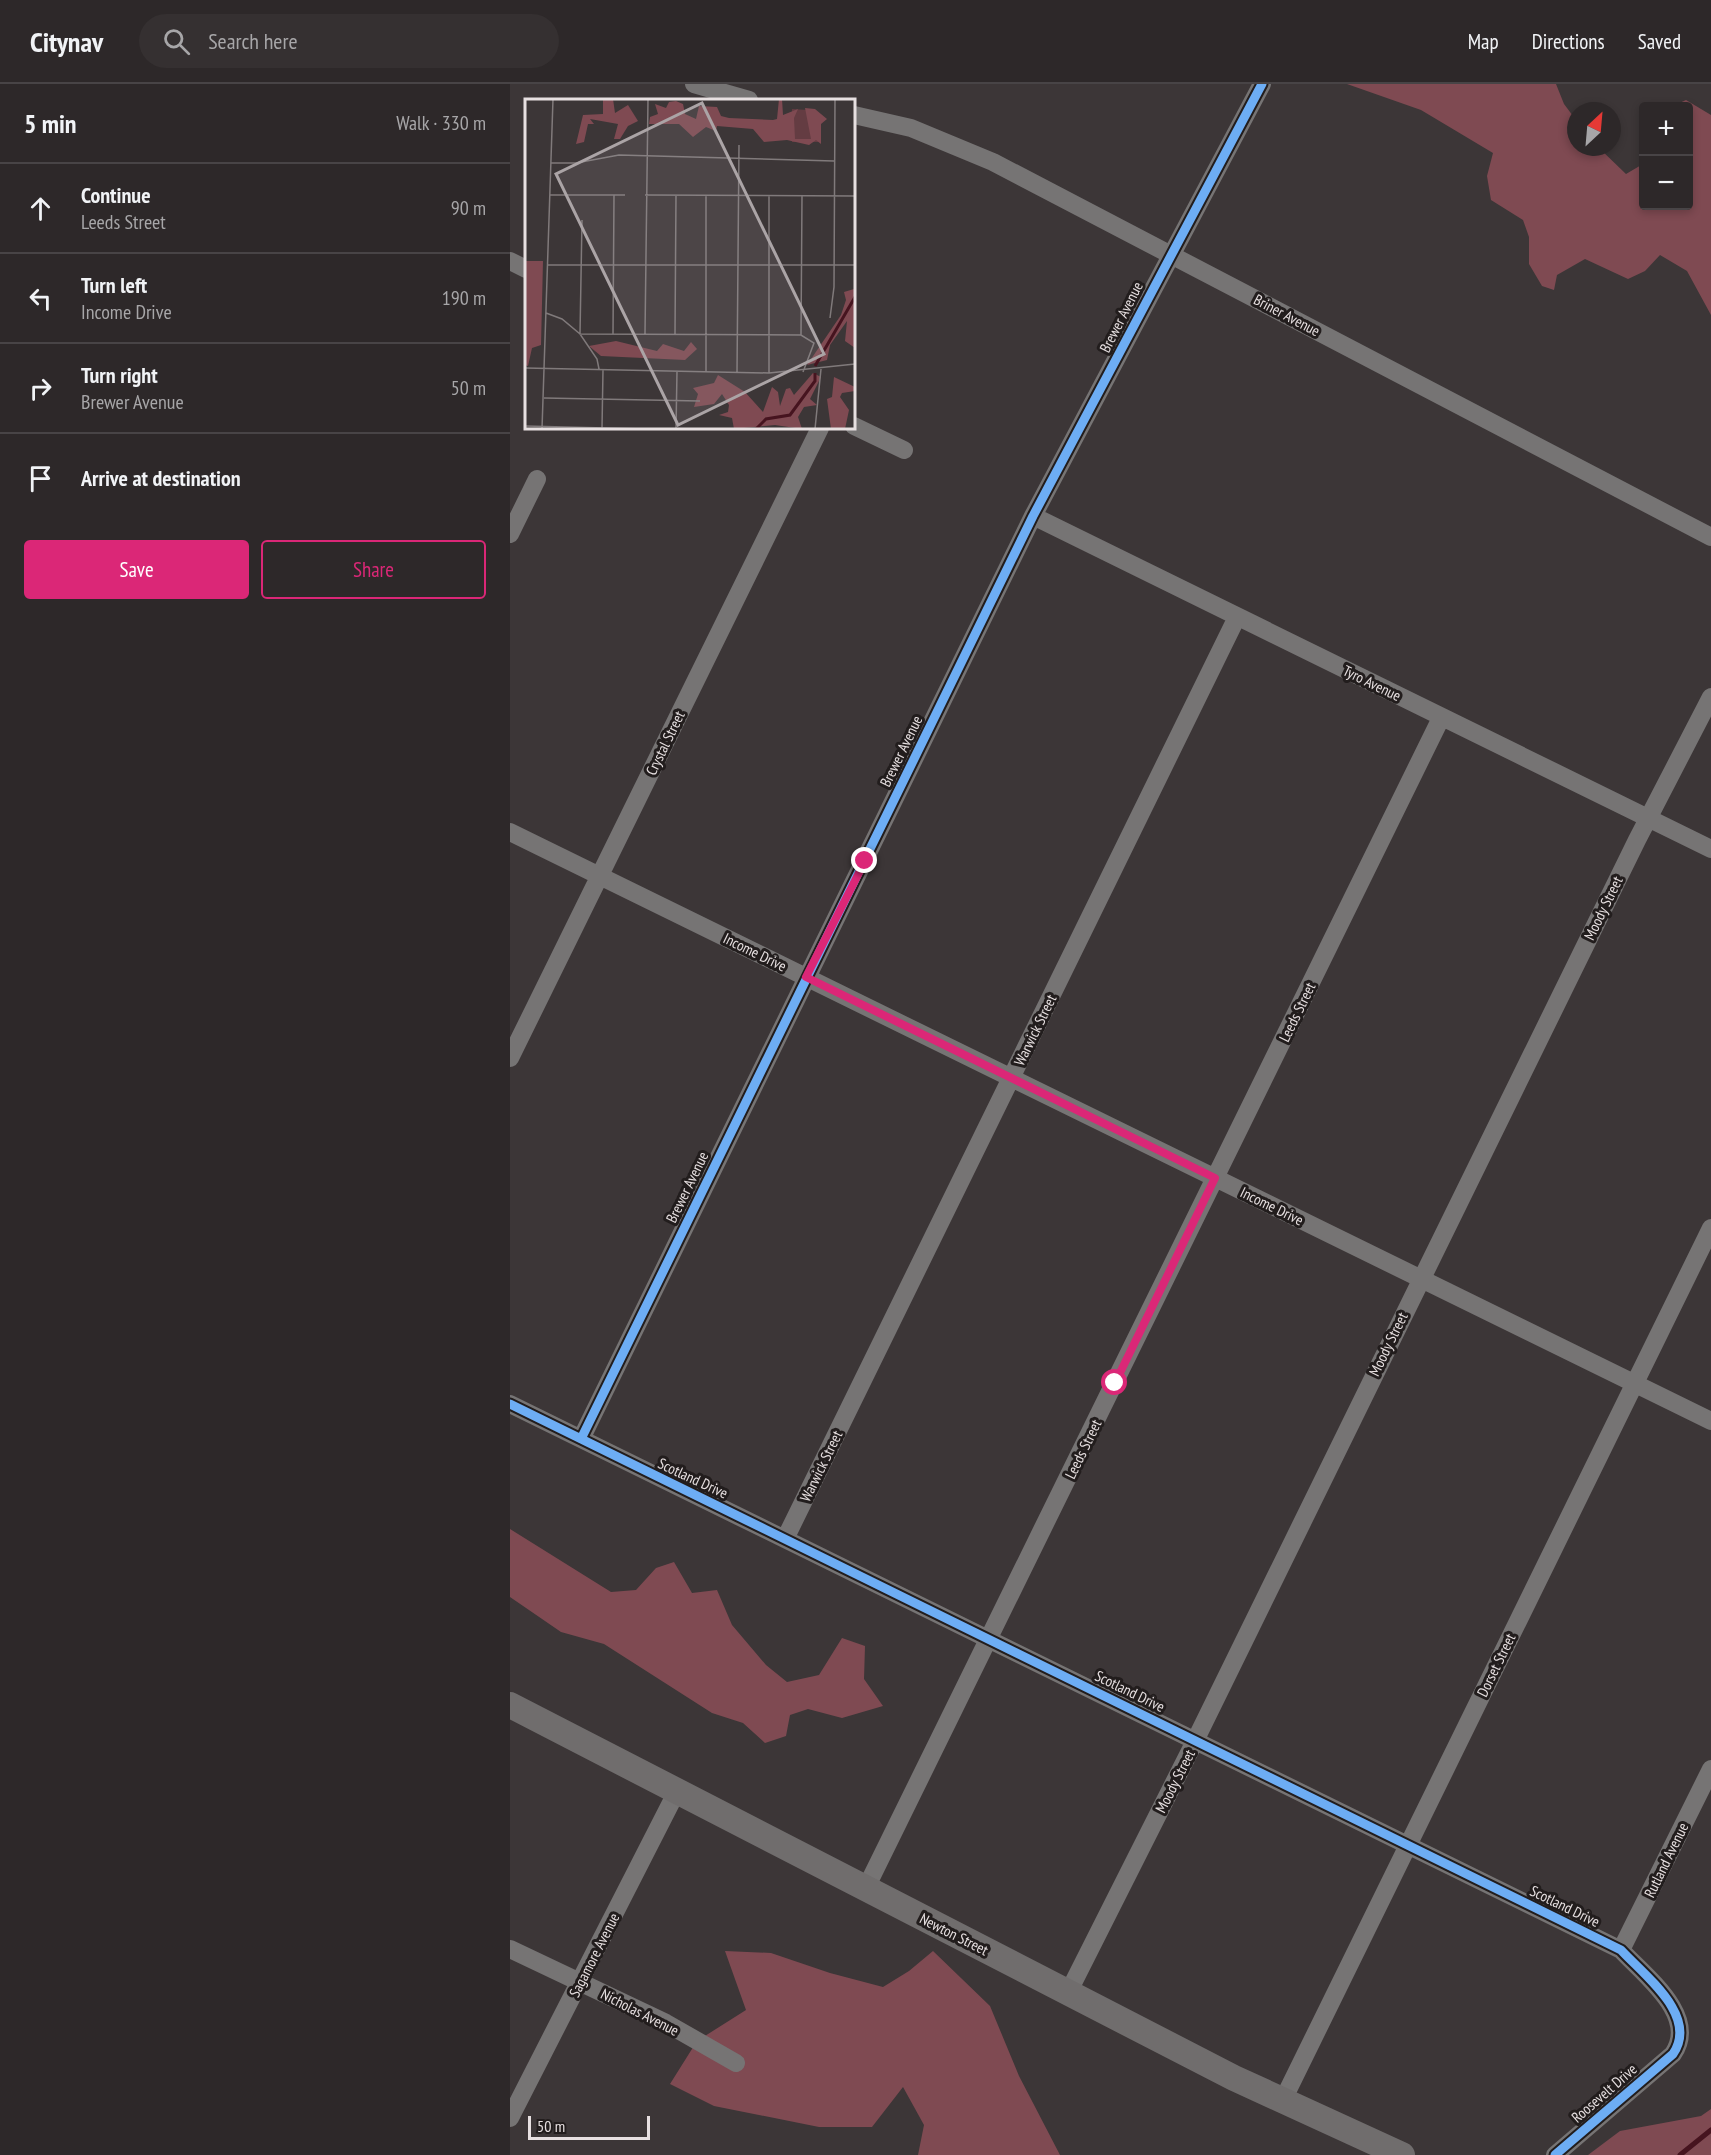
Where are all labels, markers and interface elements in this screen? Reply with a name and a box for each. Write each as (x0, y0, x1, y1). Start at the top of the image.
search box (139, 14, 559, 68)
text: Citynav (30, 23, 103, 60)
icon: search (160, 25, 193, 58)
text: Search here (208, 27, 298, 55)
text: Map (1468, 28, 1499, 55)
text: Directions (1532, 28, 1605, 55)
text: Saved (1638, 28, 1681, 55)
inset map (525, 99, 855, 429)
north arrow (1567, 102, 1621, 156)
map controls (1639, 102, 1693, 210)
button: + (1639, 102, 1693, 156)
text: 5 min (24, 107, 77, 140)
text: Walk · 330 m (396, 110, 486, 136)
button: − (1639, 156, 1693, 210)
text: Continue (81, 181, 151, 209)
icon: ahead (24, 192, 57, 225)
text: 90 m (451, 195, 486, 221)
text: Leeds Street (81, 209, 166, 235)
text: Turn left (81, 271, 147, 299)
street label: Brewer Avenue (1095, 278, 1147, 356)
icon: left (24, 282, 57, 315)
text: 190 m (442, 285, 486, 311)
street label: Briner Avenue (1251, 290, 1323, 340)
text: Income Drive (81, 299, 172, 325)
text: Turn right (81, 361, 158, 389)
icon: right (24, 372, 57, 405)
text: 50 m (451, 375, 486, 401)
text: Brewer Avenue (81, 389, 184, 415)
icon: arrive (24, 462, 57, 495)
text: Arrive at destination (81, 464, 241, 492)
button: Save (24, 540, 249, 599)
button: Share (261, 540, 486, 599)
street label: Tyro Avenue (1340, 661, 1404, 705)
street label: Crystal Street (641, 708, 689, 778)
street label: Brewer Avenue (876, 712, 926, 790)
route end (851, 847, 877, 873)
street label: Moody Street (1579, 873, 1627, 943)
street label: Income Drive (720, 929, 790, 975)
street label: Leeds Street (1275, 979, 1319, 1045)
street label: Warwick Street (1010, 991, 1060, 1069)
street label: Brewer Avenue (662, 1148, 712, 1226)
street label: Income Drive (1237, 1183, 1307, 1229)
street label: Moody Street (1364, 1309, 1412, 1379)
route start (1101, 1369, 1127, 1395)
street label: Leeds Street (1061, 1416, 1105, 1482)
street label: Warwick Street (796, 1427, 846, 1505)
street label: Scotland Drive (655, 1454, 731, 1502)
street label: Dorset Street (1473, 1630, 1519, 1700)
street label: Scotland Drive (1092, 1666, 1168, 1716)
street label: Moody Street (1151, 1746, 1199, 1816)
street label: Rutland Avenue (1640, 1819, 1692, 1901)
street label: Scotland Drive (1527, 1881, 1603, 1931)
street label: Newton Street (917, 1909, 991, 1959)
street label: Sagamore Avenue (565, 1910, 623, 2000)
street label: Nicholas Avenue (598, 1984, 682, 2040)
street label: Roosevelt Drive (1567, 2059, 1641, 2127)
scale bar (528, 2113, 650, 2140)
text: 50 m (537, 2116, 565, 2136)

